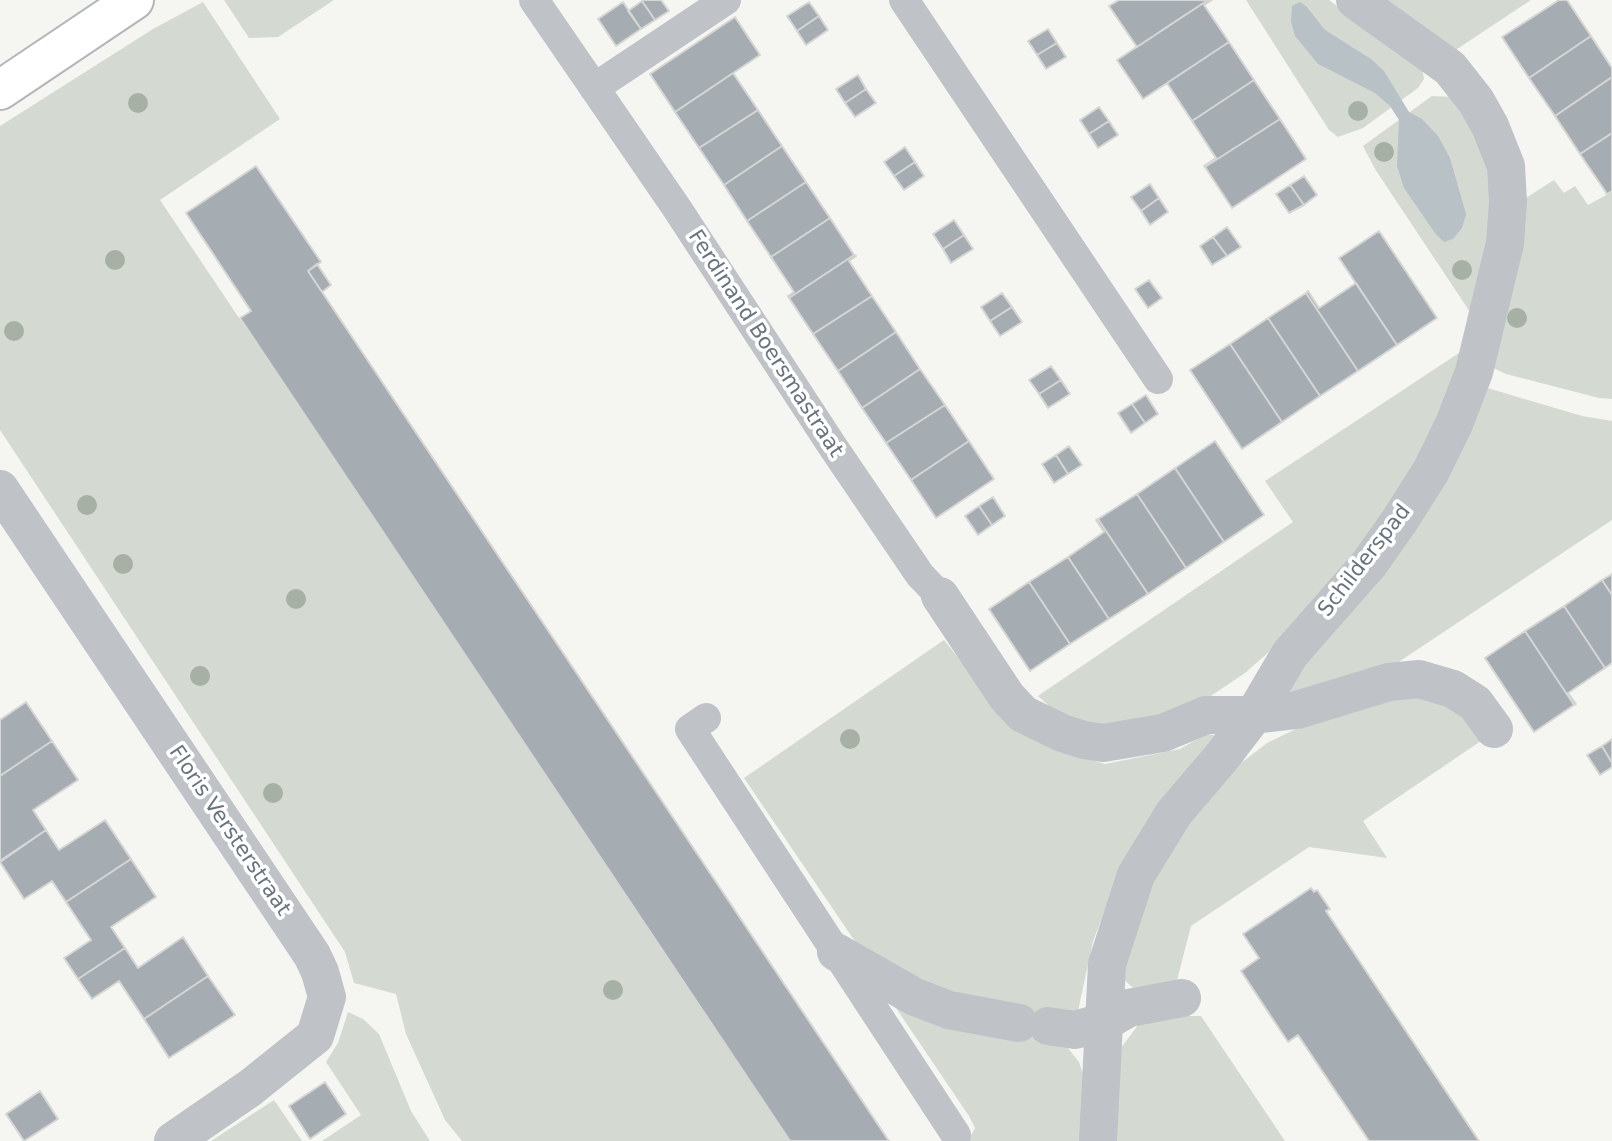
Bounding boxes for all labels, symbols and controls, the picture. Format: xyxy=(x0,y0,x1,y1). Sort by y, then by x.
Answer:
street label: Ferdinand Boersmastraat xyxy=(682,226,848,462)
street label: Schilderspad xyxy=(1313,500,1417,622)
street label: Floris Versterstraat xyxy=(163,741,295,921)

